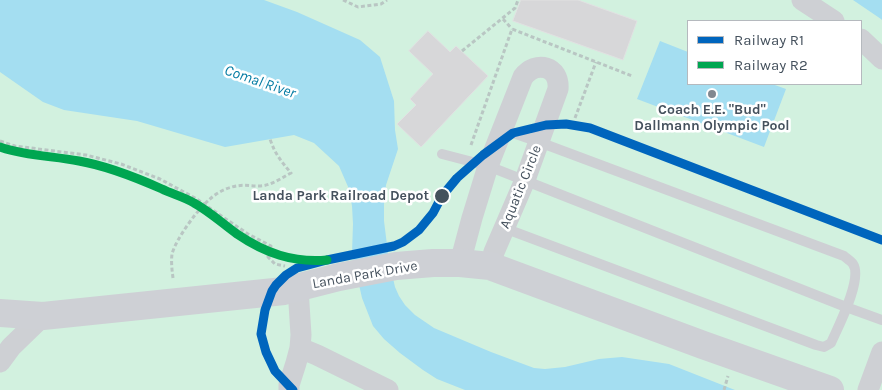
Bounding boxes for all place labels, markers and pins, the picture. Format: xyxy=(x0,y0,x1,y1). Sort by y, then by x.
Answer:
marker: Coach E.E. "Bud" Dallmann Olympic Pool xyxy=(706,88,718,100)
place label: Coach E.E. "Bud" Dallmann Olympic Pool xyxy=(634,102,790,134)
marker: Landa Park Railroad Depot xyxy=(433,187,451,205)
place label: Landa Park Railroad Depot xyxy=(252,188,429,204)

